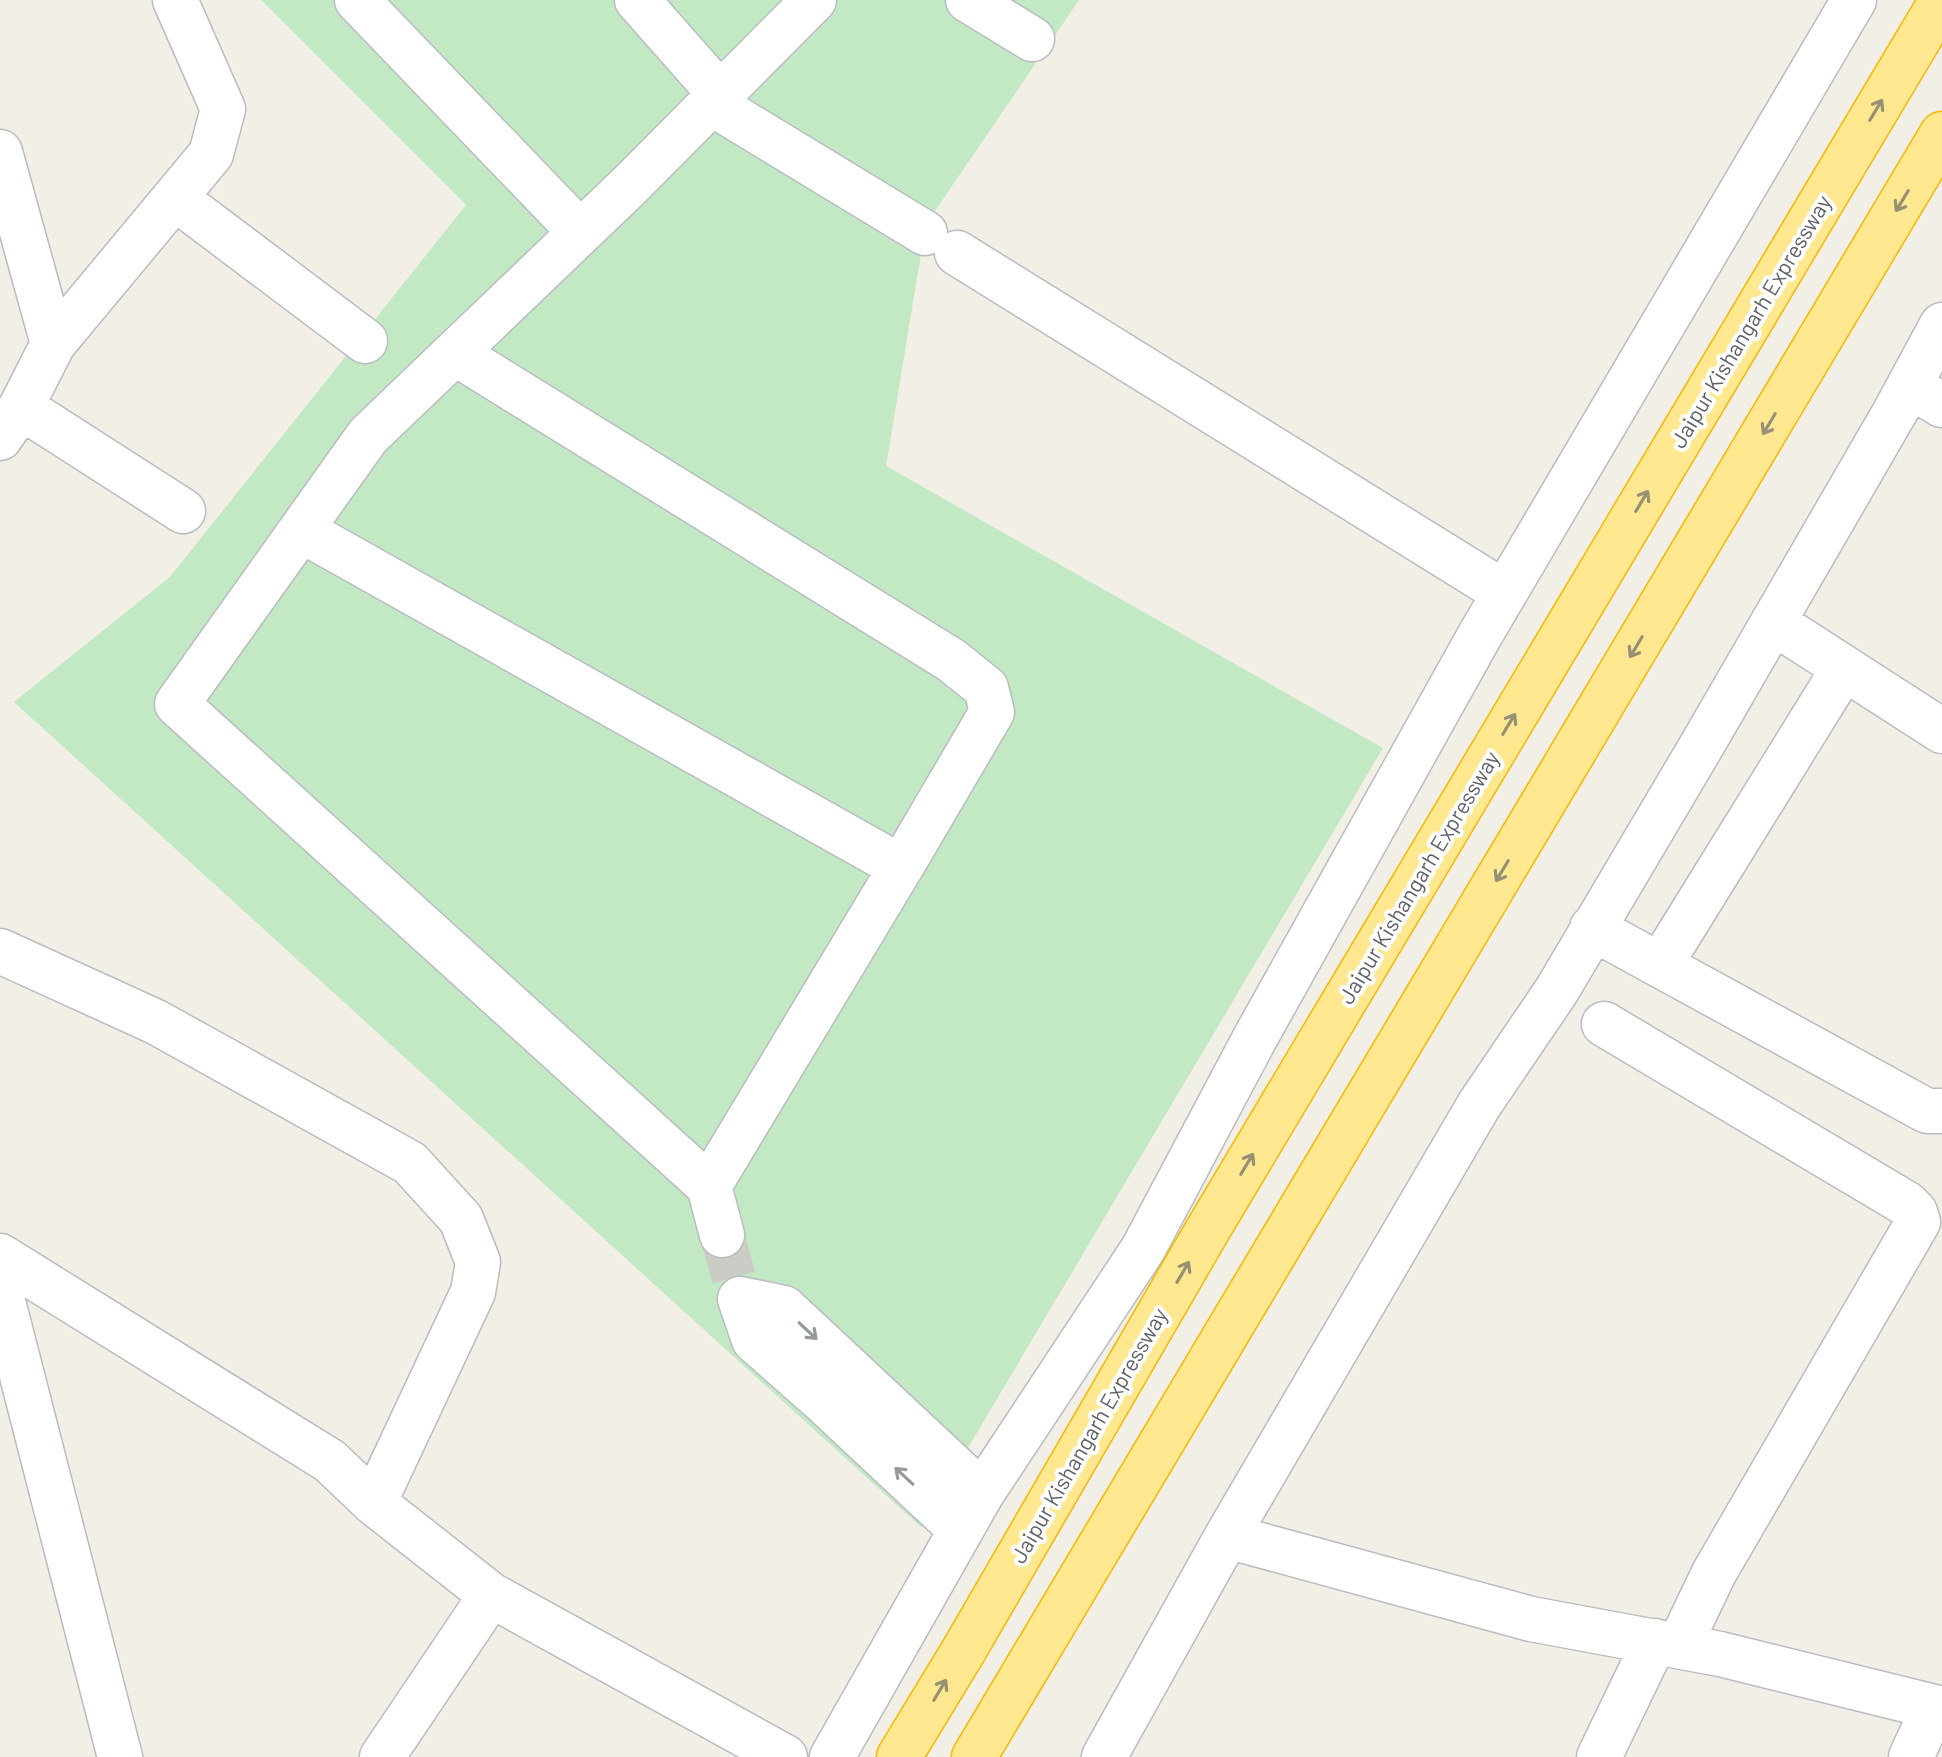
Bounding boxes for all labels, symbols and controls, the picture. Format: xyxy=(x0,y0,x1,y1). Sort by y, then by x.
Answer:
one-way arrow xyxy=(1868,99,1884,122)
one-way arrow xyxy=(1894,189,1910,212)
street label: Jaipur Kishangarh Expressway xyxy=(1664,190,1836,452)
one-way arrow xyxy=(1761,412,1777,435)
one-way arrow xyxy=(1635,490,1651,513)
one-way arrow xyxy=(1627,635,1643,658)
one-way arrow xyxy=(1501,713,1517,736)
street label: Jaipur Kishangarh Expressway xyxy=(1332,746,1504,1008)
one-way arrow xyxy=(1494,859,1510,882)
one-way arrow xyxy=(1239,1153,1255,1176)
one-way arrow xyxy=(1175,1261,1191,1284)
street label: Jaipur Kishangarh Expressway xyxy=(1004,1303,1172,1567)
one-way arrow xyxy=(798,1321,818,1339)
one-way arrow xyxy=(894,1467,914,1486)
one-way arrow xyxy=(932,1679,948,1702)

